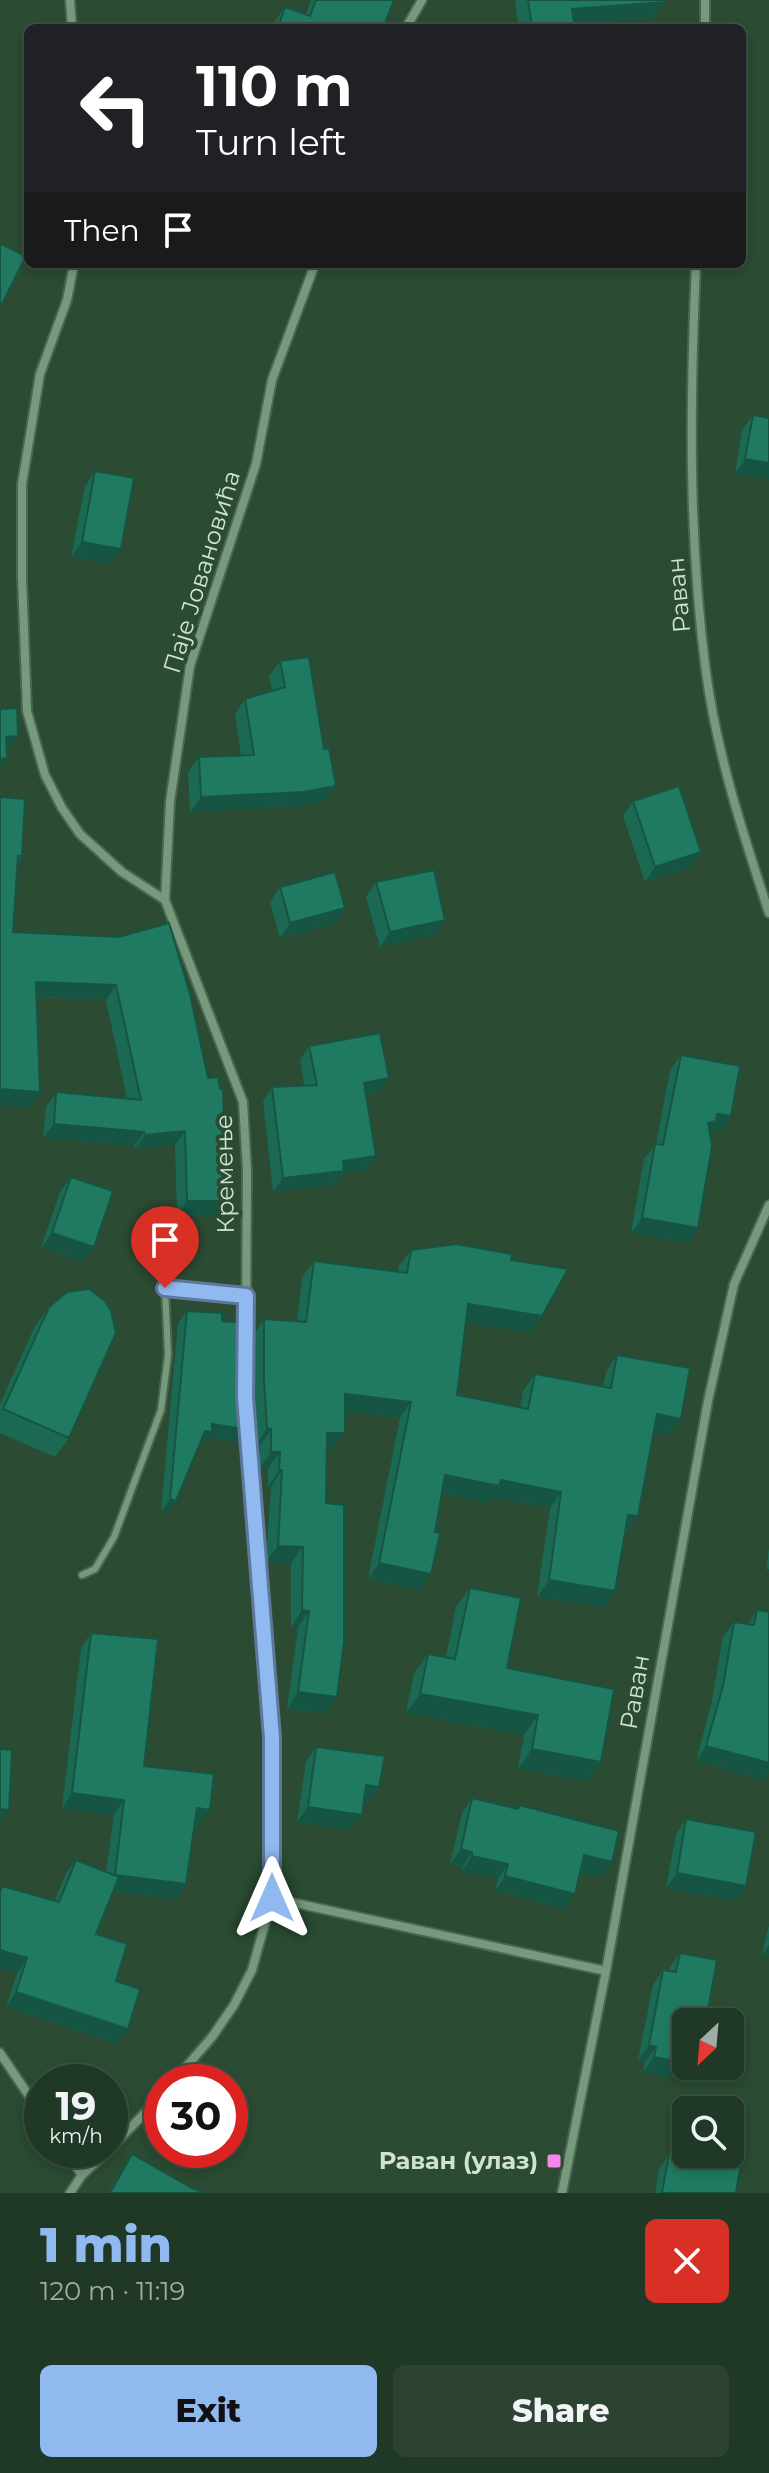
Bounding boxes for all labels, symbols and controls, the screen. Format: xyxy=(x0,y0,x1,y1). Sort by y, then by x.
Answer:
text: 110 m xyxy=(196,52,353,120)
icon: left xyxy=(64,56,168,160)
text: Turn left xyxy=(196,120,347,164)
icon: arrive xyxy=(156,208,200,252)
text: Then xyxy=(64,212,140,249)
street label: Паје Јовановића xyxy=(157,467,246,677)
street label: Раван xyxy=(661,556,696,634)
street label: Кремење xyxy=(209,1114,240,1234)
pin xyxy=(131,1206,199,1288)
icon: arrive xyxy=(143,1218,187,1262)
street label: Раван xyxy=(614,1652,655,1732)
position arrow xyxy=(230,1856,314,1940)
north arrow xyxy=(672,2008,744,2080)
map controls xyxy=(672,2008,744,2168)
speed limit sign: 30 xyxy=(144,2064,248,2168)
text: 19 xyxy=(55,2081,97,2130)
button: search xyxy=(672,2096,744,2168)
text: km/h xyxy=(49,2124,103,2148)
place label: Раван (улаз) xyxy=(379,2146,538,2175)
marker: Раван (улаз) xyxy=(545,2152,563,2170)
text: 1 min xyxy=(40,2216,172,2274)
button: close xyxy=(645,2219,729,2303)
text: 120 m · 11:19 xyxy=(40,2275,185,2307)
button: Exit xyxy=(40,2365,377,2457)
button: Share xyxy=(393,2365,729,2457)

